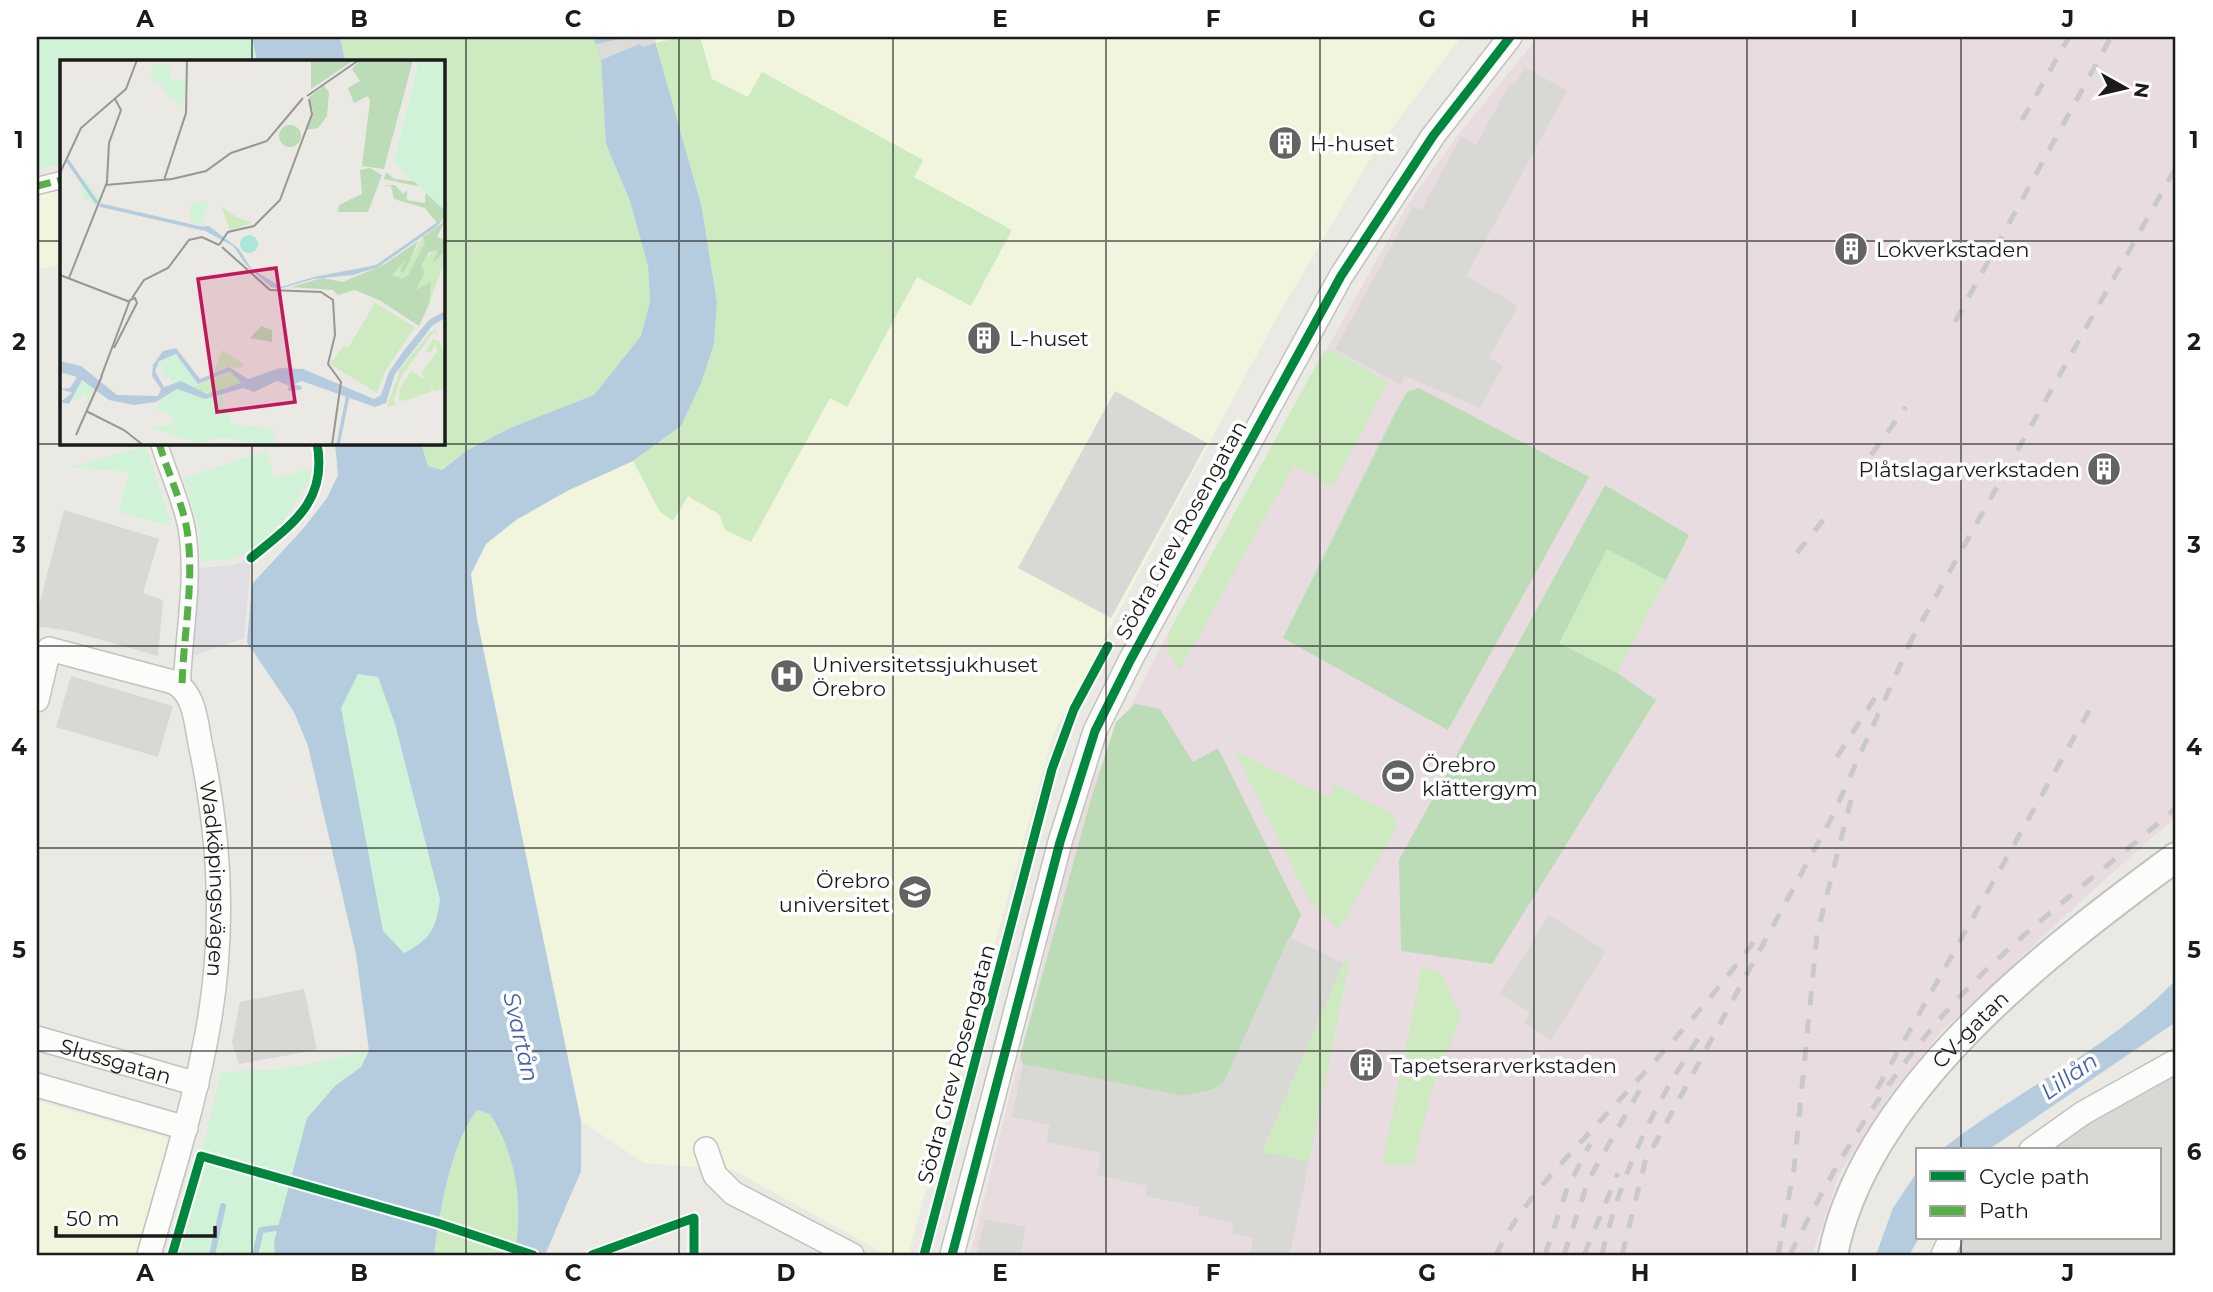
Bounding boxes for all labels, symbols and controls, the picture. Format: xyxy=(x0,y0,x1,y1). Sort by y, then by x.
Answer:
text: A xyxy=(135,5,154,33)
text: B xyxy=(350,5,368,33)
text: C xyxy=(565,5,582,33)
text: D xyxy=(777,5,796,33)
text: E xyxy=(992,5,1008,33)
text: F xyxy=(1206,5,1221,33)
text: G xyxy=(1418,5,1436,33)
text: H xyxy=(1631,5,1649,33)
text: I xyxy=(1850,5,1858,33)
text: J xyxy=(2061,5,2074,33)
north arrow xyxy=(2090,52,2160,122)
inset map xyxy=(60,60,444,444)
text: N xyxy=(2129,81,2154,100)
building icon: H-huset xyxy=(1266,124,1304,162)
text: 1 xyxy=(14,126,24,154)
text: 1 xyxy=(2189,126,2199,154)
place label: H-huset xyxy=(1310,131,1395,156)
building icon: Lokverkstaden xyxy=(1832,230,1870,268)
place label: Lokverkstaden xyxy=(1876,237,2029,262)
building icon: L-huset xyxy=(965,319,1003,357)
place label: L-huset xyxy=(1009,326,1089,351)
text: 2 xyxy=(12,328,26,356)
text: 2 xyxy=(2187,328,2201,356)
street label: Södra Grev Rosengatan xyxy=(1110,416,1252,644)
building icon: Plåtslagarverkstaden xyxy=(2085,450,2123,488)
place label: Plåtslagarverkstaden xyxy=(1858,457,2080,482)
text: 3 xyxy=(11,531,26,559)
text: 3 xyxy=(2186,531,2201,559)
place label: Universitetssjukhuset Örebro xyxy=(812,652,1038,701)
hospital icon: Universitetssjukhuset Örebro xyxy=(768,657,806,695)
text: 4 xyxy=(11,733,27,761)
text: 4 xyxy=(2186,733,2202,761)
place label: Örebro klättergym xyxy=(1422,752,1538,801)
sports icon: Örebro klättergym xyxy=(1379,757,1417,795)
street label: Wadköpingsvägen xyxy=(195,779,231,978)
place label: Örebro universitet xyxy=(779,868,890,917)
school or university icon: Örebro universitet xyxy=(896,873,934,911)
text: 5 xyxy=(12,936,26,964)
text: 5 xyxy=(2187,936,2201,964)
street label: Södra Grev Rosengatan xyxy=(912,942,1000,1186)
street label: CV-gatan xyxy=(1926,985,2013,1073)
water label: Svartån xyxy=(497,989,545,1085)
street label: Slussgatan xyxy=(57,1033,174,1089)
building icon: Tapetserarverkstaden xyxy=(1347,1046,1385,1084)
water label: Lillån xyxy=(2035,1046,2103,1106)
place label: Tapetserarverkstaden xyxy=(1390,1053,1617,1078)
text: 6 xyxy=(12,1138,27,1166)
text: 6 xyxy=(2187,1138,2202,1166)
legend xyxy=(1916,1148,2160,1240)
text: Cycle path xyxy=(1979,1164,2090,1189)
scale bar xyxy=(56,1194,215,1238)
text: Path xyxy=(1979,1198,2029,1223)
text: 50 m xyxy=(66,1206,120,1231)
text: A xyxy=(135,1259,154,1287)
text: B xyxy=(350,1259,368,1287)
text: C xyxy=(565,1259,582,1287)
text: D xyxy=(777,1259,796,1287)
text: E xyxy=(992,1259,1008,1287)
text: F xyxy=(1206,1259,1221,1287)
text: G xyxy=(1418,1259,1436,1287)
text: H xyxy=(1631,1259,1649,1287)
text: I xyxy=(1850,1259,1858,1287)
text: J xyxy=(2061,1259,2074,1287)

